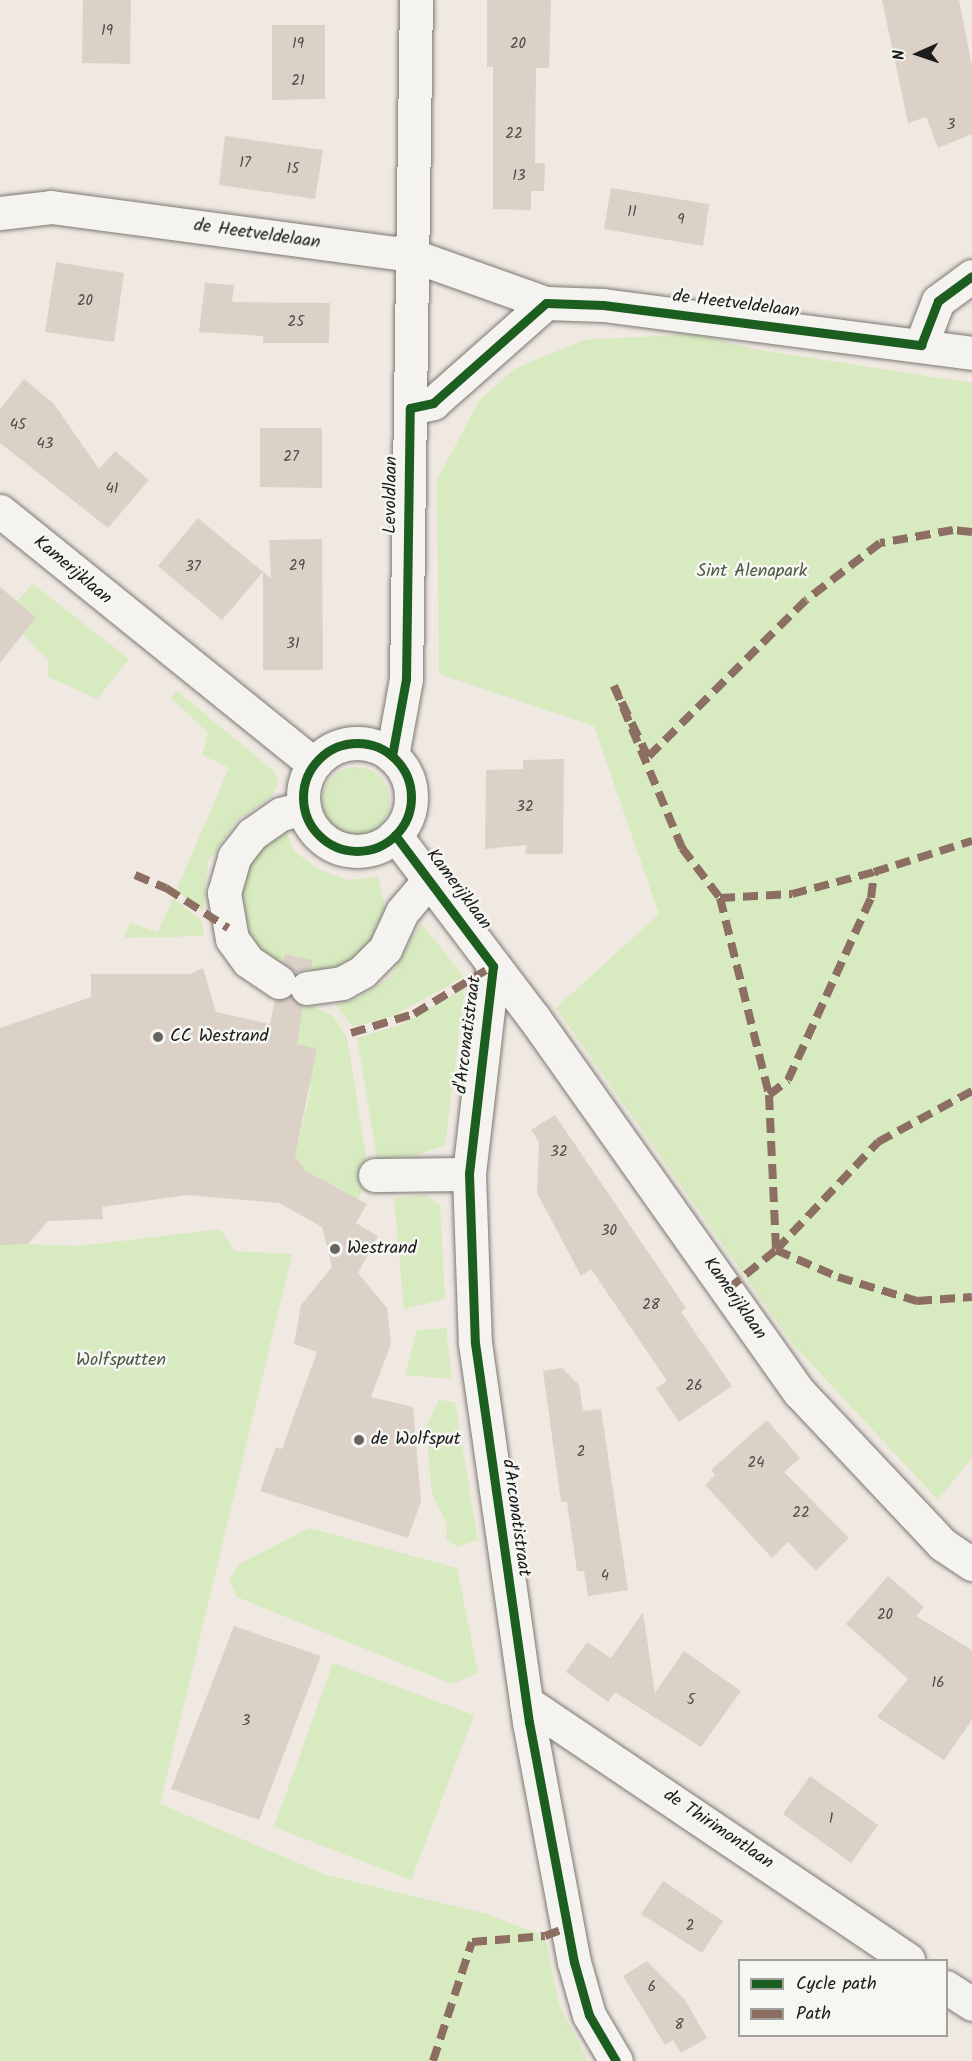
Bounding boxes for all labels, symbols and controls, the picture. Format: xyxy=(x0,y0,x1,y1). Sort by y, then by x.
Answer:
house number: 19 xyxy=(101,23,113,41)
north arrow xyxy=(888,24,948,84)
house number: 19 xyxy=(292,36,304,54)
house number: 20 xyxy=(510,36,526,54)
text: N xyxy=(887,49,912,61)
house number: 21 xyxy=(291,73,305,91)
house number: 3 xyxy=(947,117,955,135)
house number: 22 xyxy=(505,126,523,144)
house number: 17 xyxy=(239,155,251,173)
house number: 15 xyxy=(287,161,299,179)
house number: 13 xyxy=(512,168,526,186)
house number: 11 xyxy=(627,204,637,222)
house number: 9 xyxy=(677,212,685,230)
street label: de Heetveldelaan xyxy=(192,215,322,255)
street label: de Heetveldelaan xyxy=(671,287,801,323)
house number: 20 xyxy=(77,293,93,311)
house number: 25 xyxy=(288,314,304,332)
house number: 45 xyxy=(10,417,26,435)
house number: 43 xyxy=(37,436,53,454)
house number: 27 xyxy=(283,449,299,467)
street label: Levoldlaan xyxy=(381,456,403,534)
house number: 41 xyxy=(106,481,118,499)
street label: Kamerijklaan xyxy=(28,532,116,610)
house number: 29 xyxy=(289,558,305,576)
house number: 37 xyxy=(185,559,201,577)
park label: Sint Alenapark xyxy=(697,561,807,583)
house number: 31 xyxy=(286,636,300,654)
house number: 32 xyxy=(516,799,534,817)
street label: Kamerijklaan xyxy=(421,845,495,935)
street label: d'Arconatistraat xyxy=(451,975,487,1095)
place label: CC Westrand xyxy=(170,1026,269,1048)
marker: CC Westrand xyxy=(151,1030,165,1044)
house number: 32 xyxy=(550,1144,568,1162)
house number: 30 xyxy=(601,1223,617,1241)
place label: Westrand xyxy=(347,1238,417,1260)
marker: Westrand xyxy=(328,1242,342,1256)
street label: Kamerijklaan xyxy=(698,1254,770,1344)
house number: 28 xyxy=(642,1297,660,1315)
park label: Wolfsputten xyxy=(76,1350,166,1372)
house number: 26 xyxy=(685,1378,703,1396)
place label: de Wolfsput xyxy=(371,1429,461,1451)
marker: de Wolfsput xyxy=(352,1433,366,1447)
house number: 2 xyxy=(577,1444,585,1462)
house number: 24 xyxy=(748,1455,764,1473)
street label: d'Arconatistraat xyxy=(496,1458,534,1578)
house number: 22 xyxy=(792,1505,810,1523)
house number: 4 xyxy=(601,1568,609,1586)
house number: 20 xyxy=(877,1607,893,1625)
house number: 16 xyxy=(931,1675,945,1693)
house number: 5 xyxy=(687,1692,695,1710)
house number: 3 xyxy=(242,1713,250,1731)
street label: de Thirimontlaan xyxy=(659,1785,777,1875)
house number: 1 xyxy=(829,1811,833,1829)
house number: 2 xyxy=(686,1918,694,1936)
legend xyxy=(738,1959,948,2037)
text: Cycle path xyxy=(796,1970,877,1999)
house number: 6 xyxy=(648,1979,656,1997)
text: Path xyxy=(796,2000,831,2029)
house number: 8 xyxy=(674,2017,684,2035)

